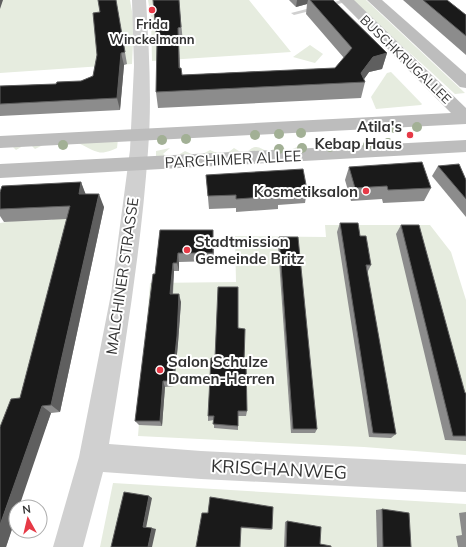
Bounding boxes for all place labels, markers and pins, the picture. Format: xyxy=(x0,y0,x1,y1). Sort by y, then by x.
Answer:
marker: Frida Winckelmann xyxy=(147,5,157,15)
place label: Frida Winckelmann xyxy=(109,16,195,47)
place label: Atila's Kebap Haus xyxy=(315,117,402,153)
marker: Atila's Kebap Haus xyxy=(405,130,415,140)
place label: Kosmetiksalon xyxy=(254,182,358,201)
marker: Kosmetiksalon xyxy=(361,186,371,196)
place label: Stadtmission Gemeinde Britz xyxy=(195,232,304,268)
marker: Stadtmission Gemeinde Britz xyxy=(182,245,192,255)
place label: Salon Schulze Damen-Herren xyxy=(168,352,275,388)
marker: Salon Schulze Damen-Herren xyxy=(155,365,165,375)

